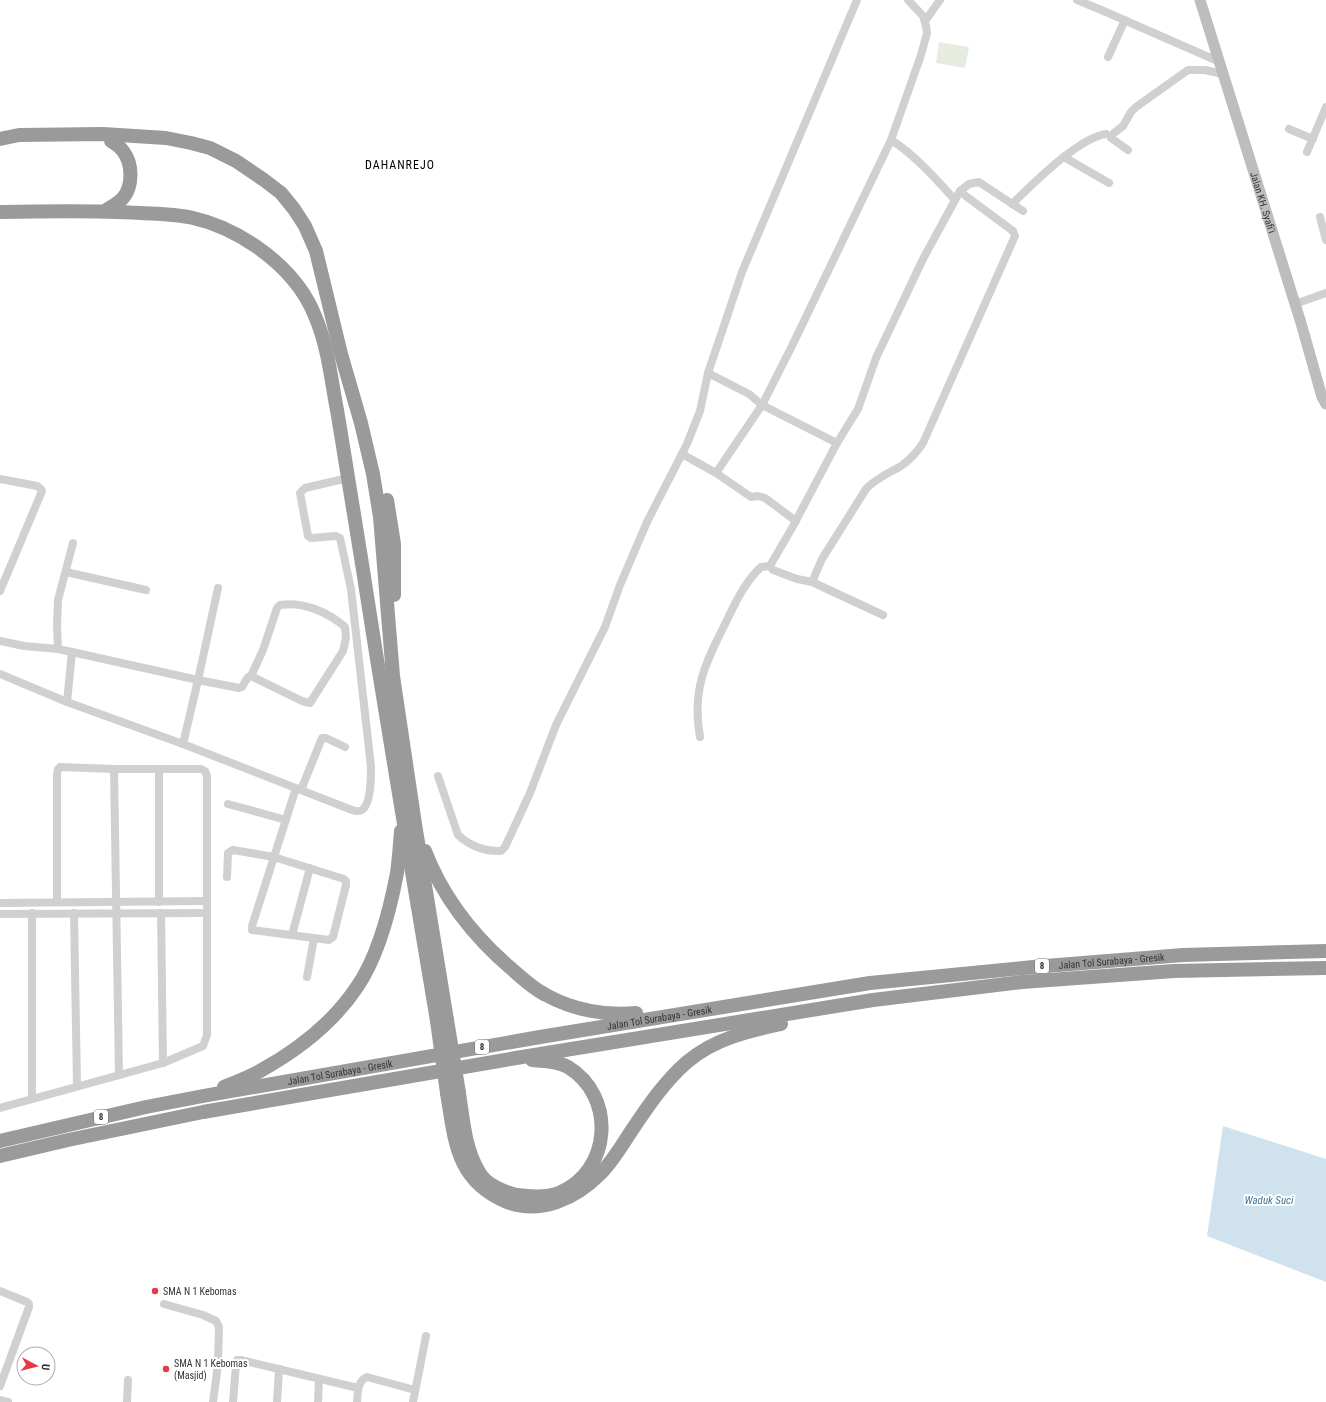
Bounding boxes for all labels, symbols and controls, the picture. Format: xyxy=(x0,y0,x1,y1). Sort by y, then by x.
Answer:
district label: DAHANREJO xyxy=(365,158,435,172)
street label: Jalan KH. Syafi'i xyxy=(1248,171,1278,234)
street label: Jalan Tol Surabaya - Gresik xyxy=(1058,951,1165,971)
road number: 8 xyxy=(1035,959,1049,973)
street label: Jalan Tol Surabaya - Gresik xyxy=(606,1004,713,1032)
road number: 8 xyxy=(475,1040,489,1054)
street label: Jalan Tol Surabaya - Gresik xyxy=(287,1058,394,1087)
road number: 8 xyxy=(94,1110,108,1124)
water label: Waduk Suci xyxy=(1245,1194,1294,1207)
marker: SMA N 1 Kebomas xyxy=(150,1286,160,1296)
place label: SMA N 1 Kebomas xyxy=(163,1286,237,1297)
north arrow xyxy=(16,1346,56,1386)
place label: SMA N 1 Kebomas (Masjid) xyxy=(174,1358,248,1382)
text: U xyxy=(39,1363,52,1371)
marker: SMA N 1 Kebomas (Masjid) xyxy=(161,1364,171,1374)

